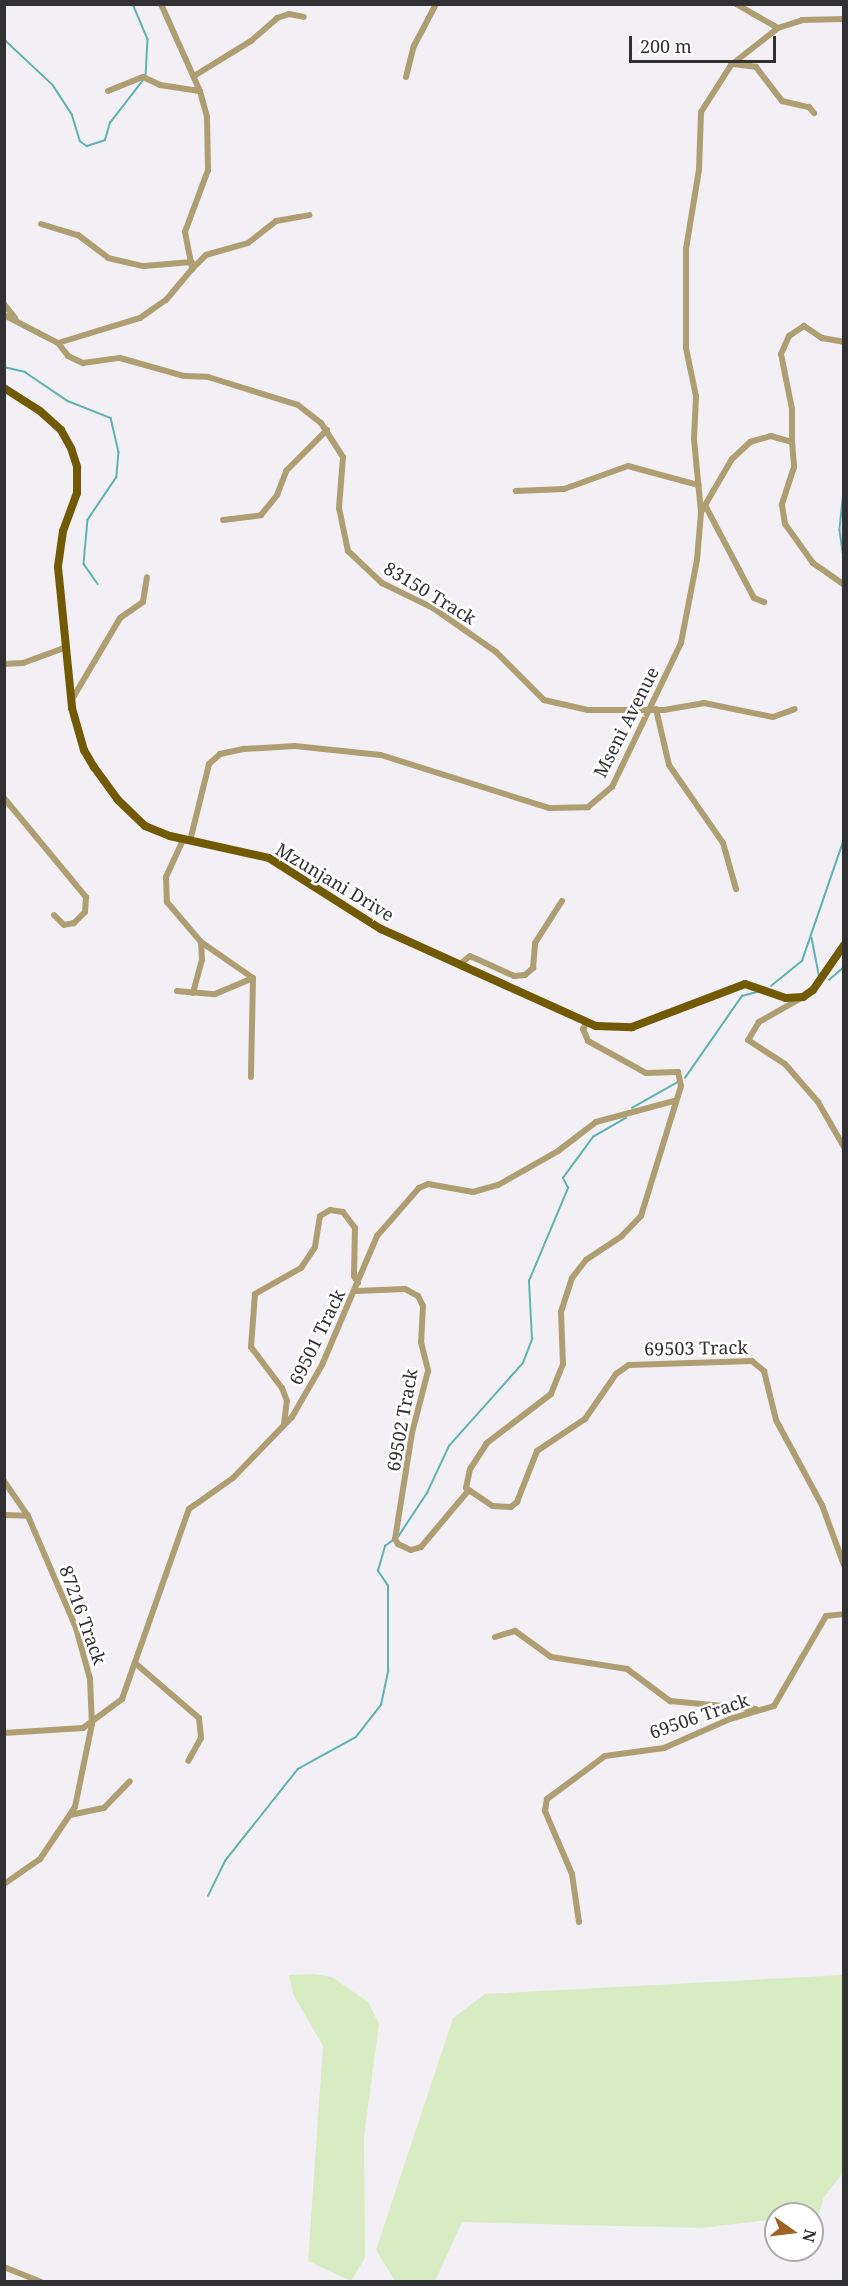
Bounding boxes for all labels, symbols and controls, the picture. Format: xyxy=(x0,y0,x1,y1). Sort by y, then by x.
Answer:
scale bar xyxy=(632,24,779,62)
text: 200 m xyxy=(640,34,692,58)
street label: 83150 Track xyxy=(380,557,480,629)
street label: Mseni Avenue xyxy=(589,663,663,781)
street label: Mzunjani Drive xyxy=(272,838,398,926)
street label: 69501 Track xyxy=(285,1286,349,1388)
street label: 69503 Track xyxy=(644,1336,748,1360)
street label: 69502 Track xyxy=(382,1367,422,1473)
street label: 87216 Track xyxy=(55,1563,111,1667)
street label: 69506 Track xyxy=(646,1689,752,1743)
north arrow xyxy=(764,2202,824,2262)
text: N xyxy=(797,2227,822,2245)

